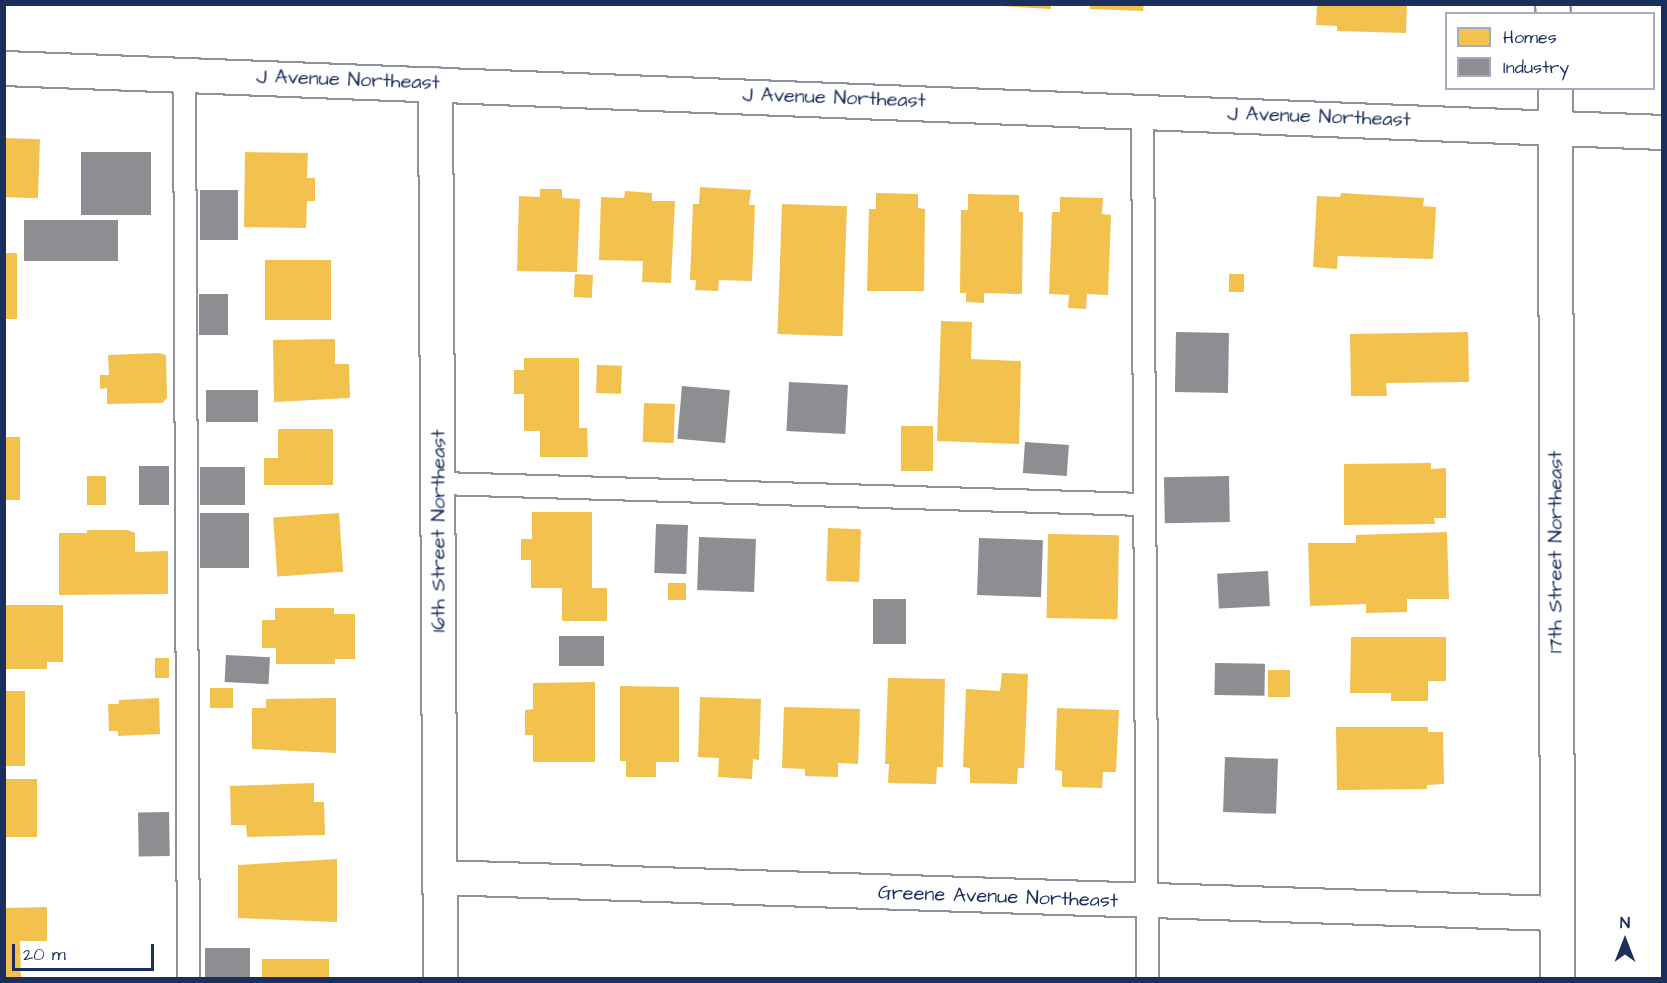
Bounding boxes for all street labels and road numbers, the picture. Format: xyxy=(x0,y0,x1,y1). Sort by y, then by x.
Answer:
street label: J Avenue Northeast xyxy=(256,65,440,95)
street label: J Avenue Northeast xyxy=(742,83,926,113)
street label: J Avenue Northeast xyxy=(1227,102,1411,132)
street label: 16th Street Northeast xyxy=(427,430,451,632)
street label: 17th Street Northeast xyxy=(1544,451,1568,653)
street label: Greene Avenue Northeast xyxy=(878,881,1118,913)

